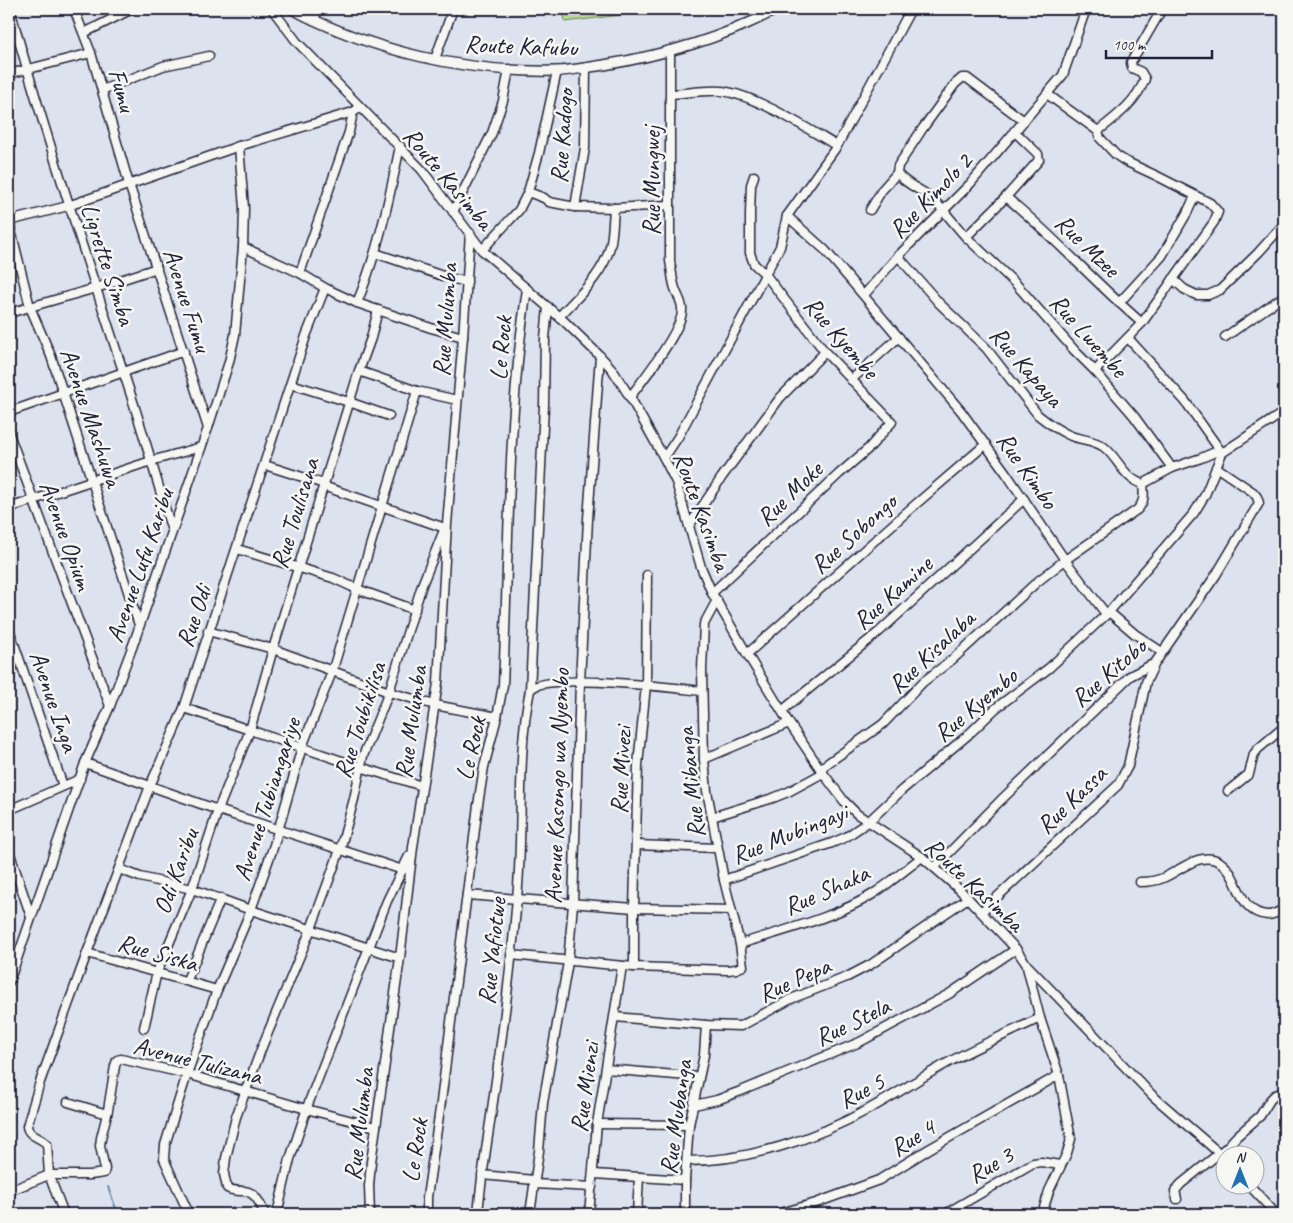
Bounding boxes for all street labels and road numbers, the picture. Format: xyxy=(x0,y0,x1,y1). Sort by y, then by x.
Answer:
street label: Route Kafubu xyxy=(464,28,580,64)
street label: Fumu xyxy=(101,65,144,117)
street label: Rue Kadogo xyxy=(543,85,581,184)
street label: Route Kasimba xyxy=(396,121,502,239)
street label: Rue Mungwej xyxy=(636,123,668,236)
street label: Rue Kimolo 2 xyxy=(882,145,981,245)
street label: Ligrette Simba xyxy=(73,200,143,331)
street label: Rue Mzee xyxy=(1048,207,1128,286)
street label: Avenue Fumu xyxy=(155,244,219,358)
street label: Rue Mulumba xyxy=(425,261,465,378)
street label: Rue Lwembe xyxy=(1042,287,1136,386)
street label: Rue Kyembe xyxy=(797,290,887,387)
street label: Le Rock xyxy=(482,313,520,381)
street label: Rue Kapaya xyxy=(982,320,1071,415)
street label: Avenue Mashuwa xyxy=(52,344,131,494)
street label: Rue Kimbo xyxy=(989,426,1066,516)
street label: Route Kasimba xyxy=(666,447,739,578)
street label: Rue Toulisana xyxy=(263,452,327,572)
street label: Rue Moke xyxy=(750,453,831,533)
street label: Avenue Opium xyxy=(32,477,101,596)
street label: Avenue Lufu Karibu xyxy=(99,482,182,647)
street label: Rue Sobongo xyxy=(804,484,906,581)
street label: Rue Kamine xyxy=(846,547,940,637)
street label: Rue Odi xyxy=(169,578,220,651)
street label: Rue Kisalaba xyxy=(881,601,984,700)
street label: Rue Kitobo xyxy=(1064,629,1155,714)
street label: Avenue Inga xyxy=(22,647,87,758)
street label: Rue Toubikilisa xyxy=(326,656,394,782)
street label: Rue Kyembo xyxy=(927,660,1025,749)
street label: Rue Mulumba xyxy=(387,662,435,780)
street label: Avenue Kasongo wa Nyembo xyxy=(537,667,577,904)
street label: Avenue Tubiangariye xyxy=(226,712,309,885)
street label: Le Rock xyxy=(448,712,494,783)
street label: Rue Mivezi xyxy=(603,722,639,815)
street label: Rue Mibanga xyxy=(669,724,713,840)
street label: Rue Kassa xyxy=(1030,757,1115,841)
street label: Rue Mubingayi xyxy=(727,795,855,872)
street label: Odi Karibu xyxy=(146,823,207,918)
street label: Route Kasimba xyxy=(918,831,1033,941)
street label: Rue Shaka xyxy=(779,856,876,923)
street label: Rue Yafiotwe xyxy=(470,894,514,1006)
street label: Rue Siska xyxy=(114,926,203,980)
street label: Rue Pepa xyxy=(753,949,837,1010)
street label: Rue Stela xyxy=(810,989,897,1054)
street label: Avenue Tulizana xyxy=(130,1030,267,1093)
street label: Rue Mienzi xyxy=(563,1037,608,1134)
street label: Rue Mubanga xyxy=(652,1056,700,1176)
street label: Rue Mulumba xyxy=(336,1064,382,1182)
street label: Rue 5 xyxy=(833,1065,891,1116)
street label: Rue 4 xyxy=(884,1110,943,1164)
street label: Le Rock xyxy=(394,1114,436,1184)
street label: Rue 3 xyxy=(962,1138,1021,1191)

